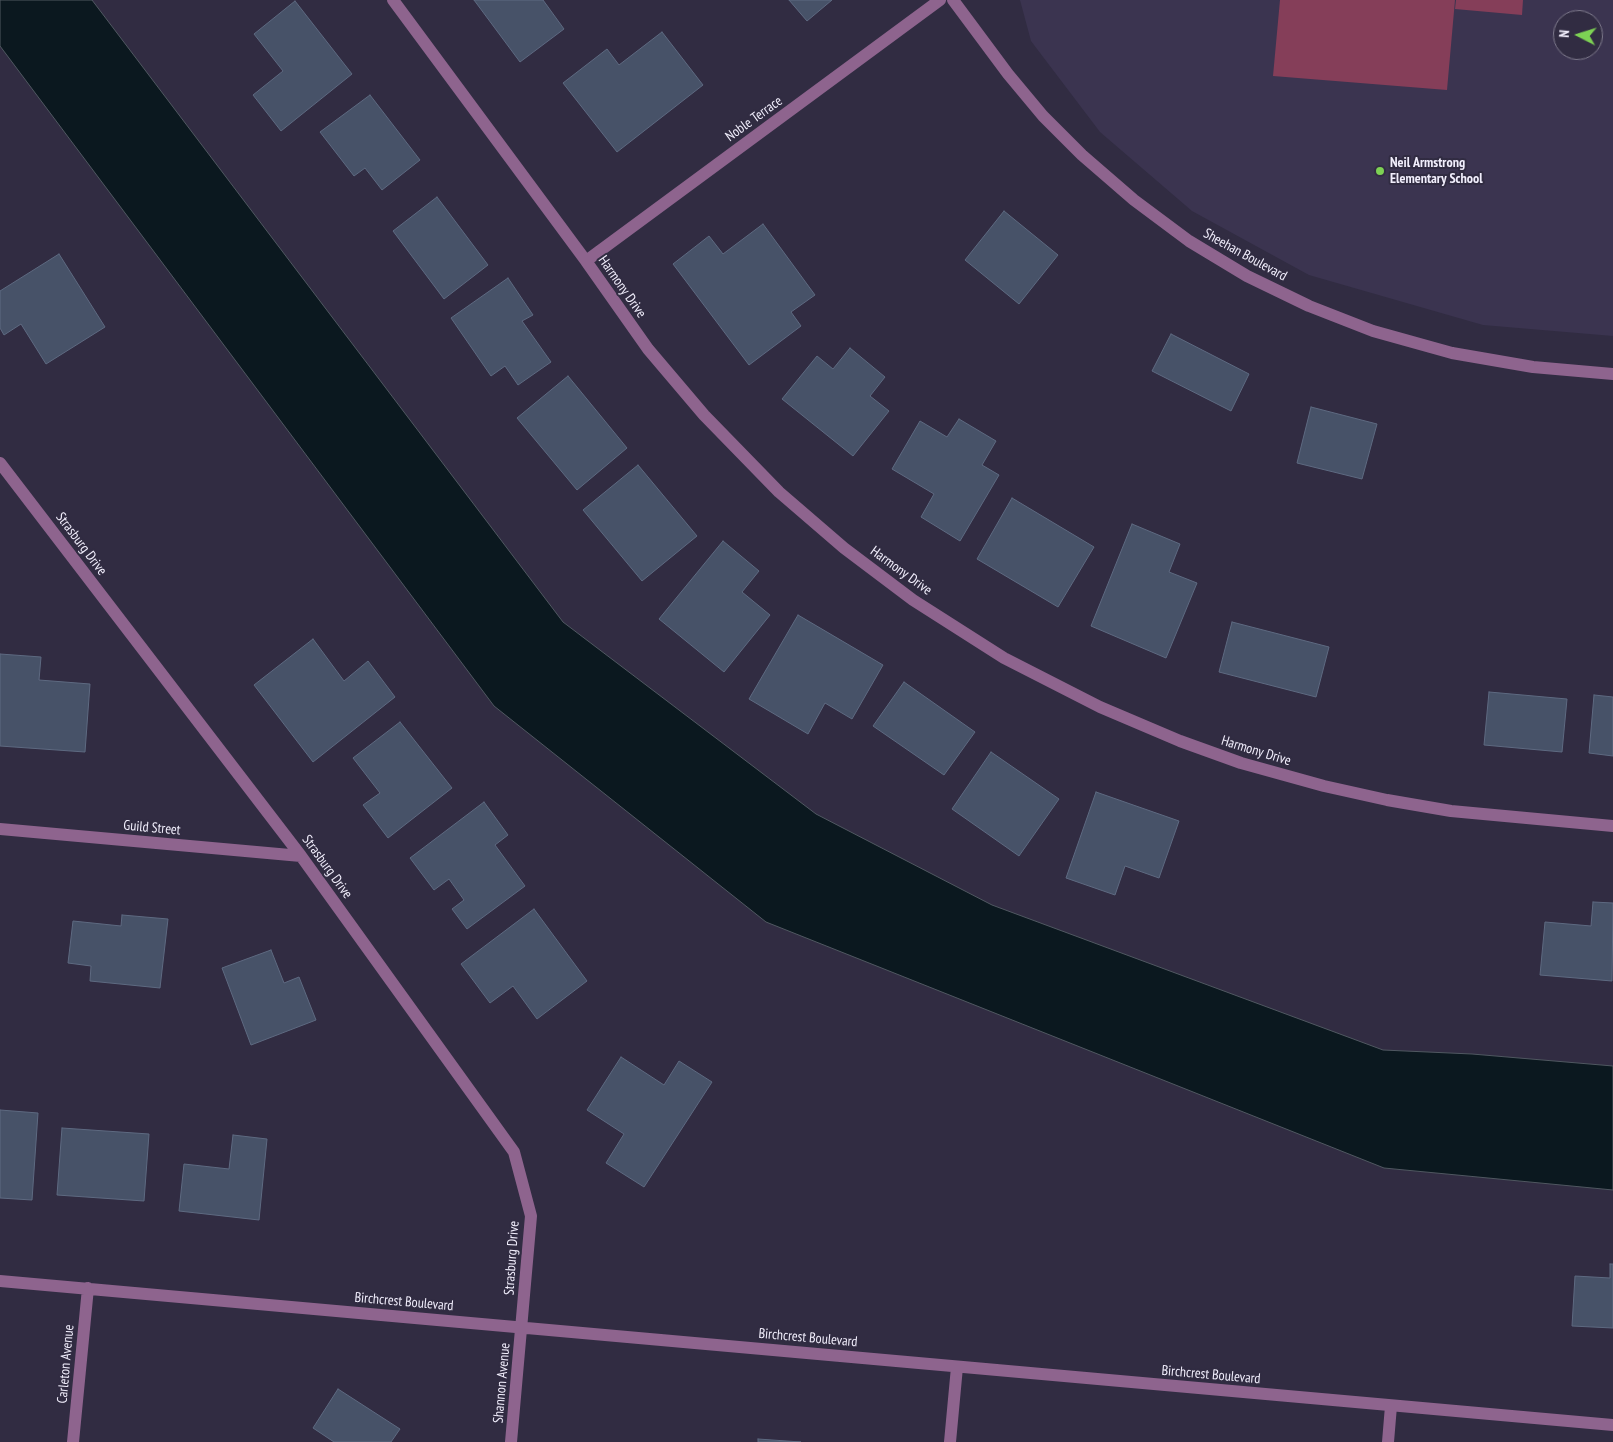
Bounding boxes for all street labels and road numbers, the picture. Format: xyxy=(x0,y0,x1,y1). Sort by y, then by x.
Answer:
street label: Noble Terrace xyxy=(722,93,786,145)
street label: Sheehan Boulevard xyxy=(1200,225,1290,285)
street label: Harmony Drive xyxy=(594,253,650,321)
street label: Strasburg Drive xyxy=(52,509,110,579)
street label: Harmony Drive xyxy=(867,543,935,599)
street label: Harmony Drive xyxy=(1219,732,1293,770)
street label: Guild Street xyxy=(123,817,181,839)
street label: Strasburg Drive xyxy=(298,832,356,902)
street label: Strasburg Drive xyxy=(501,1220,523,1296)
street label: Birchcrest Boulevard xyxy=(354,1289,454,1315)
street label: Carleton Avenue xyxy=(54,1324,78,1404)
street label: Birchcrest Boulevard xyxy=(758,1325,858,1351)
street label: Shannon Avenue xyxy=(490,1342,514,1424)
street label: Birchcrest Boulevard xyxy=(1161,1362,1261,1388)

